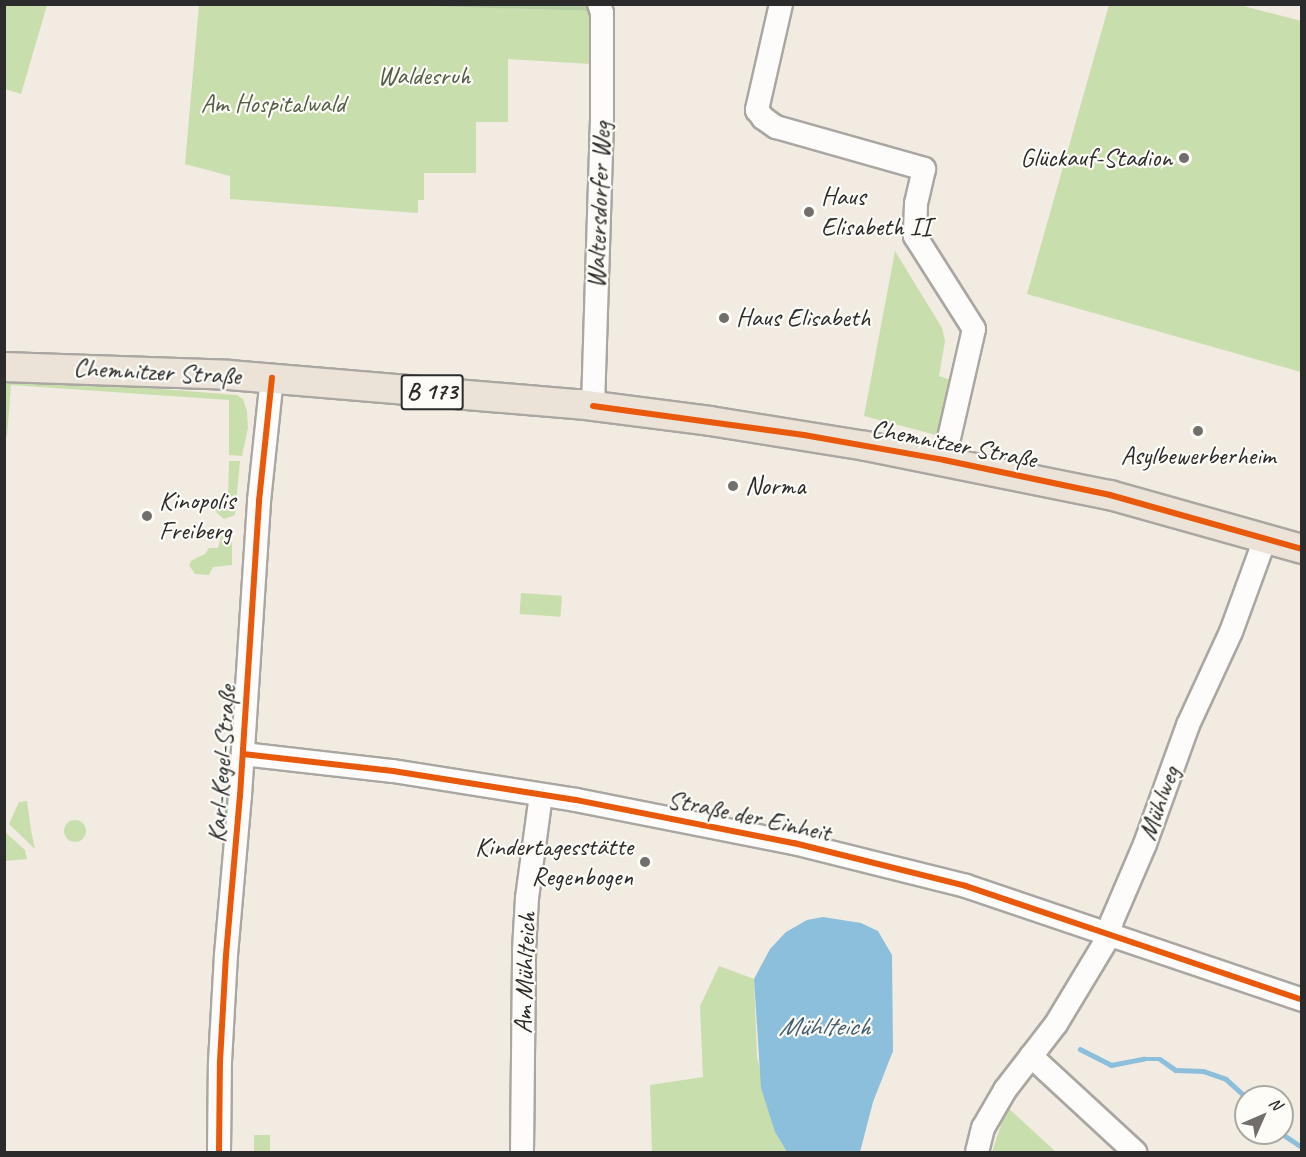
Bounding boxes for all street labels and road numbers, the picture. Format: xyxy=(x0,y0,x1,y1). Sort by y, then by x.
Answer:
street label: Waltersdorfer Weg xyxy=(580,121,618,289)
street label: Chemnitzer Straße xyxy=(73,352,241,392)
road number: B 173 xyxy=(400,371,464,413)
street label: Chemnitzer Straße xyxy=(869,413,1039,475)
street label: Karl-Kegel-Straße xyxy=(201,684,243,844)
street label: Mühlweg xyxy=(1131,762,1187,844)
street label: Straße der Einheit xyxy=(665,783,833,849)
street label: Am Mühlteich xyxy=(507,912,543,1034)

